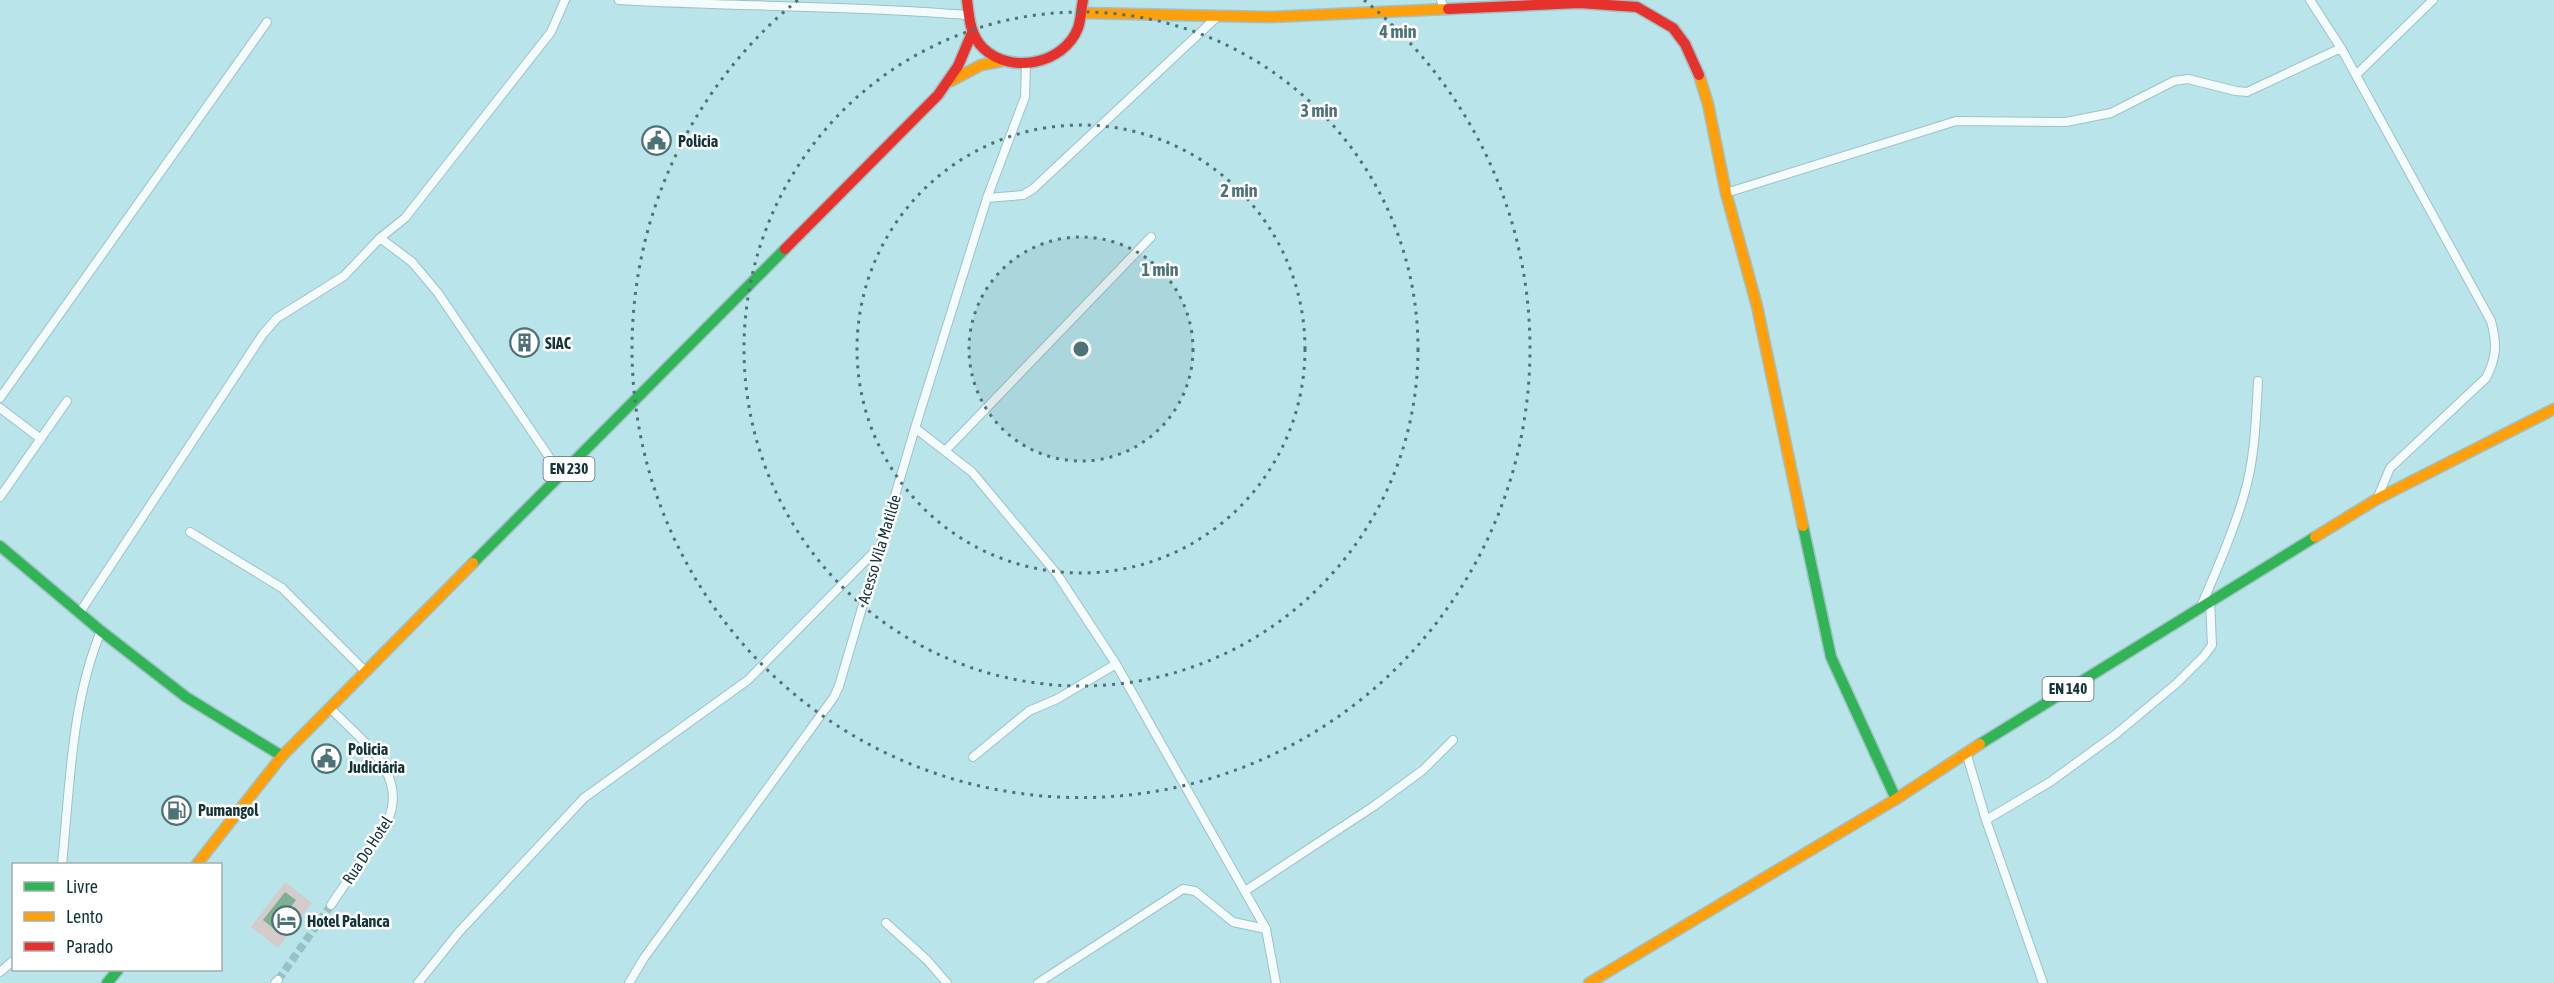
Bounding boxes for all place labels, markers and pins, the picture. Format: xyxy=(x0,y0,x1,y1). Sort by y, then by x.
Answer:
public building icon: Policia xyxy=(641,125,673,157)
place label: Policia xyxy=(678,132,718,150)
building icon: SIAC xyxy=(508,327,540,359)
place label: SIAC xyxy=(545,334,572,352)
centre of rings xyxy=(1071,339,1091,359)
place label: Policia Judiciária xyxy=(347,740,405,776)
public building icon: Policia Judiciária xyxy=(311,742,343,774)
fuel station icon: Pumangol xyxy=(161,794,193,826)
place label: Pumangol xyxy=(198,801,259,819)
hotel icon: Hotel Palanca xyxy=(270,905,302,937)
place label: Hotel Palanca xyxy=(307,912,390,930)

